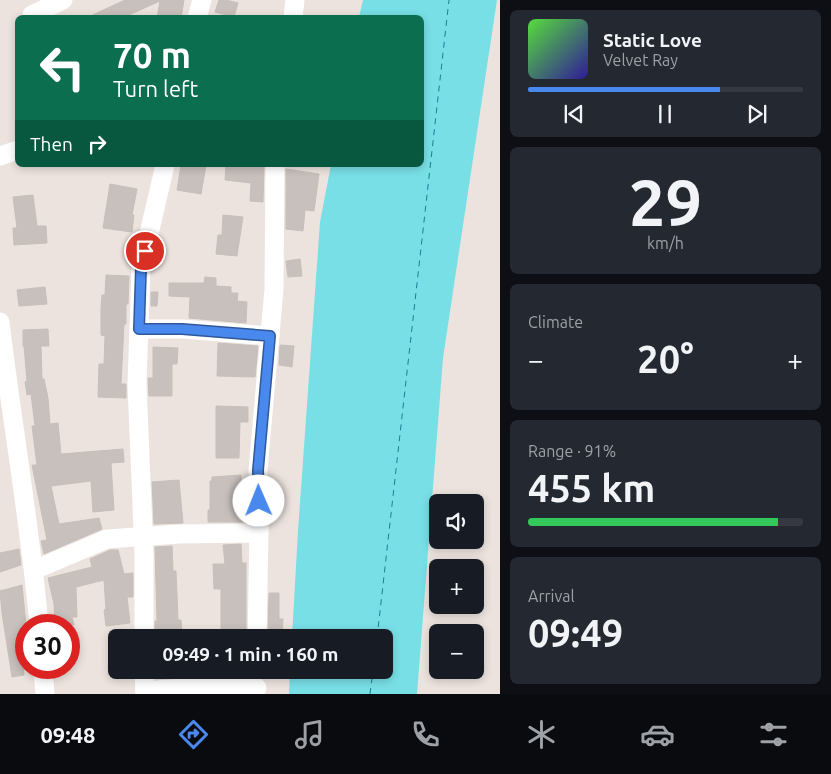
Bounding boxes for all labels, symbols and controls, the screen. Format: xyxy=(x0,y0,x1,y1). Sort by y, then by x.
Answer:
text: Static Love xyxy=(603,29,702,51)
icon: left xyxy=(30,35,95,100)
text: 70 m xyxy=(113,35,191,75)
text: Velvet Ray xyxy=(603,51,678,69)
text: Turn left xyxy=(113,76,198,101)
icon: previous xyxy=(560,100,588,128)
icon: pause xyxy=(651,100,679,128)
icon: next xyxy=(743,100,771,128)
icon: right xyxy=(83,130,111,158)
text: Then xyxy=(30,133,73,155)
text: 29 xyxy=(629,165,702,238)
pin xyxy=(124,230,166,272)
text: km/h xyxy=(647,234,684,252)
icon: arrive xyxy=(131,237,159,265)
text: Climate xyxy=(528,313,583,331)
text: 20° xyxy=(637,338,694,380)
text: − xyxy=(528,344,544,375)
text: + xyxy=(787,344,803,375)
text: Range · 91% xyxy=(528,442,616,460)
text: 455 km xyxy=(528,467,655,509)
position arrow xyxy=(232,474,284,526)
map controls xyxy=(429,494,484,679)
button: sound xyxy=(429,494,484,549)
button: + xyxy=(429,559,484,614)
text: Arrival xyxy=(528,587,575,605)
text: 09:49 xyxy=(528,612,623,654)
speed limit sign: 30 xyxy=(15,614,80,679)
button: − xyxy=(429,624,484,679)
text: 09:49 · 1 min · 160 m xyxy=(163,643,338,665)
icon: directions xyxy=(176,717,211,752)
icon: music xyxy=(292,717,327,752)
icon: phone xyxy=(408,717,443,752)
icon: climate xyxy=(524,717,559,752)
icon: car xyxy=(640,717,675,752)
icon: filters xyxy=(756,717,791,752)
text: 09:48 xyxy=(40,722,95,747)

